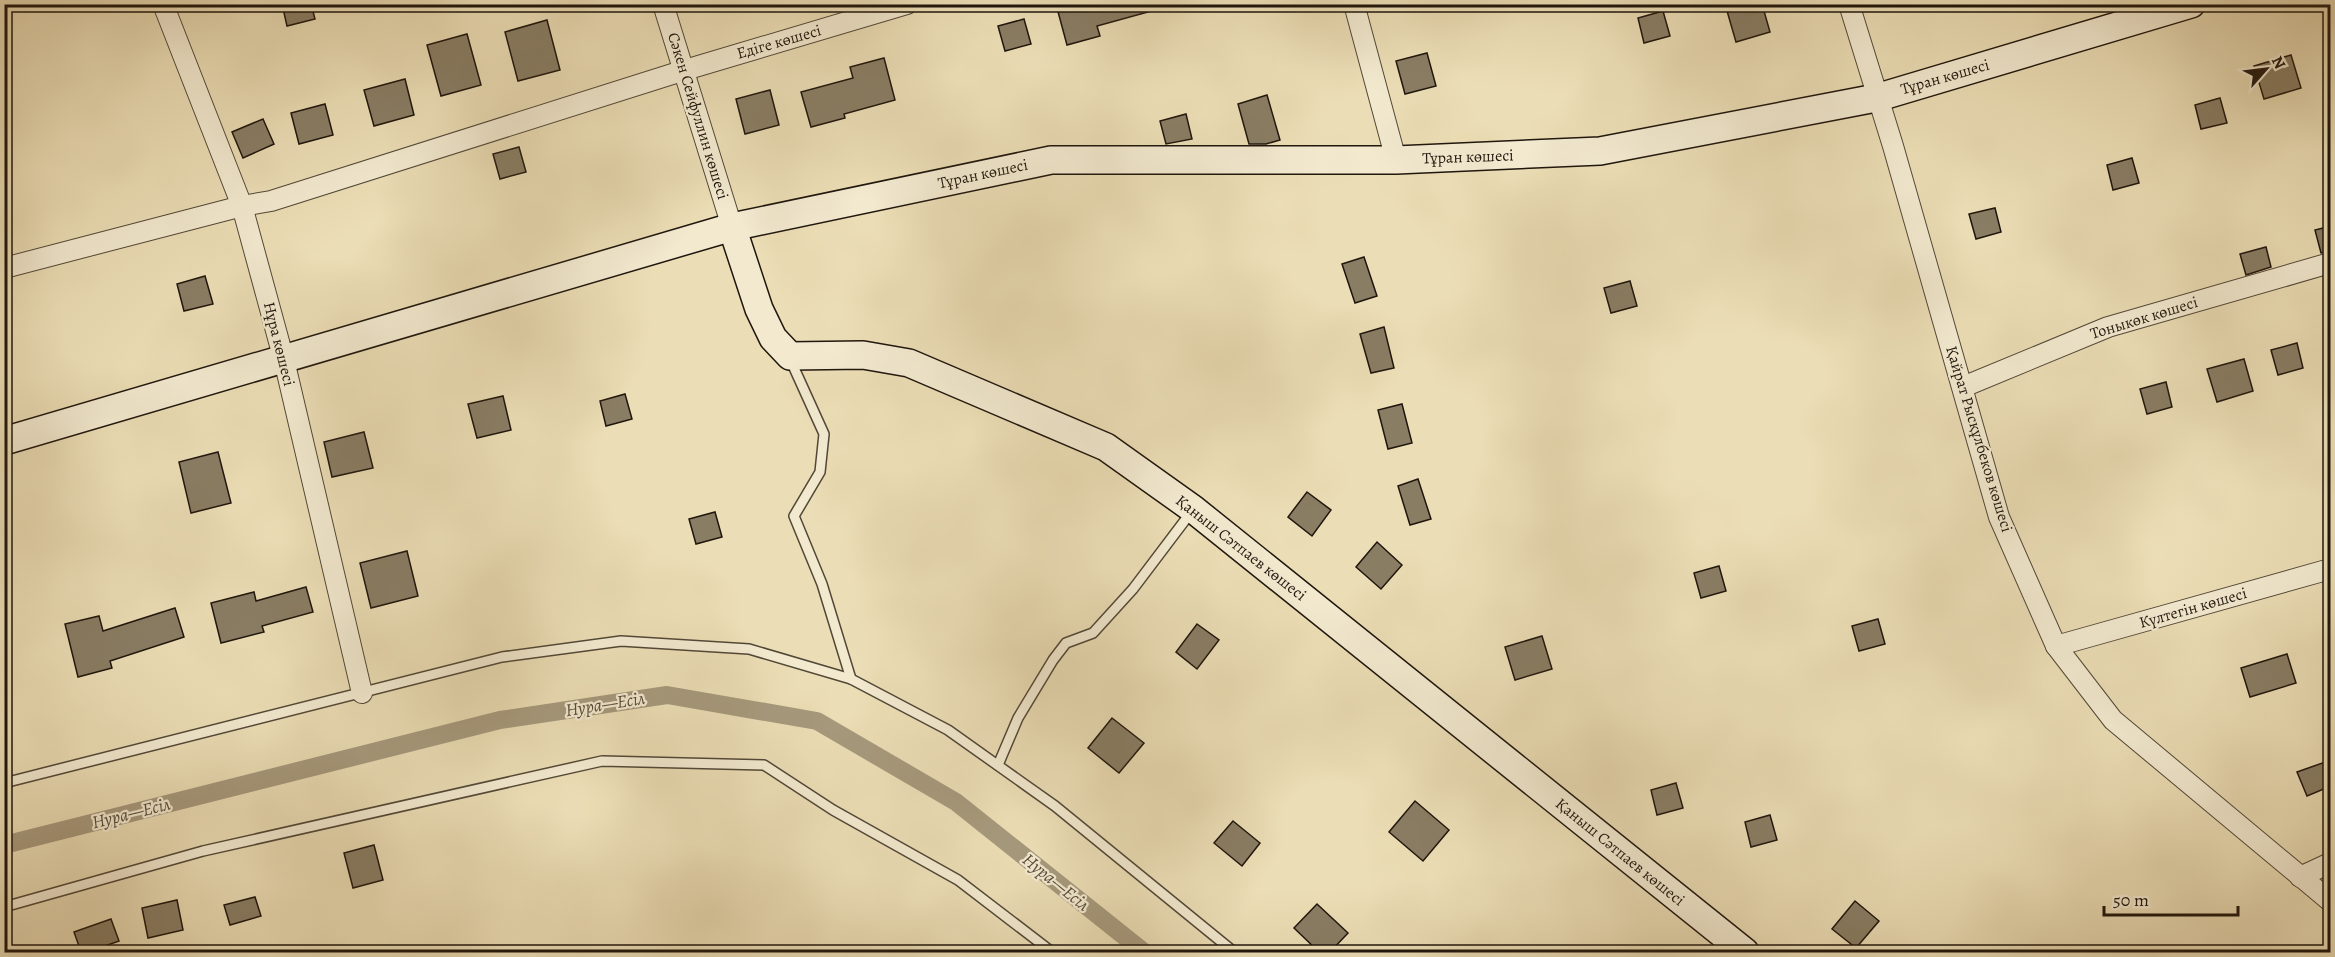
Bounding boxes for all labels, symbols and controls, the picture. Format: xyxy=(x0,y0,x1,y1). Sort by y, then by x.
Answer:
street label: Едіге көшесі xyxy=(734,19,824,65)
street label: Сәкен Сейфуллин көшесі xyxy=(662,30,734,202)
north arrow xyxy=(2236,39,2296,99)
text: N xyxy=(2266,52,2291,73)
street label: Тұран көшесі xyxy=(1898,54,1992,100)
street label: Тұран көшесі xyxy=(1422,144,1514,170)
street label: Тұран көшесі xyxy=(936,154,1030,194)
street label: Тоныкөк көшесі xyxy=(2087,291,2201,345)
street label: Нұра көшесі xyxy=(258,300,300,388)
street label: Қайрат Рысқұлбеков көшесі xyxy=(1940,343,2018,535)
street label: Қаныш Сәтпаев көшесі xyxy=(1171,490,1311,606)
street label: Күлтегін көшесі xyxy=(2137,582,2249,634)
water label: Нура—Есіл xyxy=(564,686,646,722)
water label: Нура—Есіл xyxy=(89,792,173,834)
street label: Қаныш Сәтпаев көшесі xyxy=(1551,793,1689,911)
water label: Нура—Есіл xyxy=(1017,848,1095,916)
scale bar xyxy=(2104,879,2238,917)
text: 50 m xyxy=(2113,888,2149,912)

